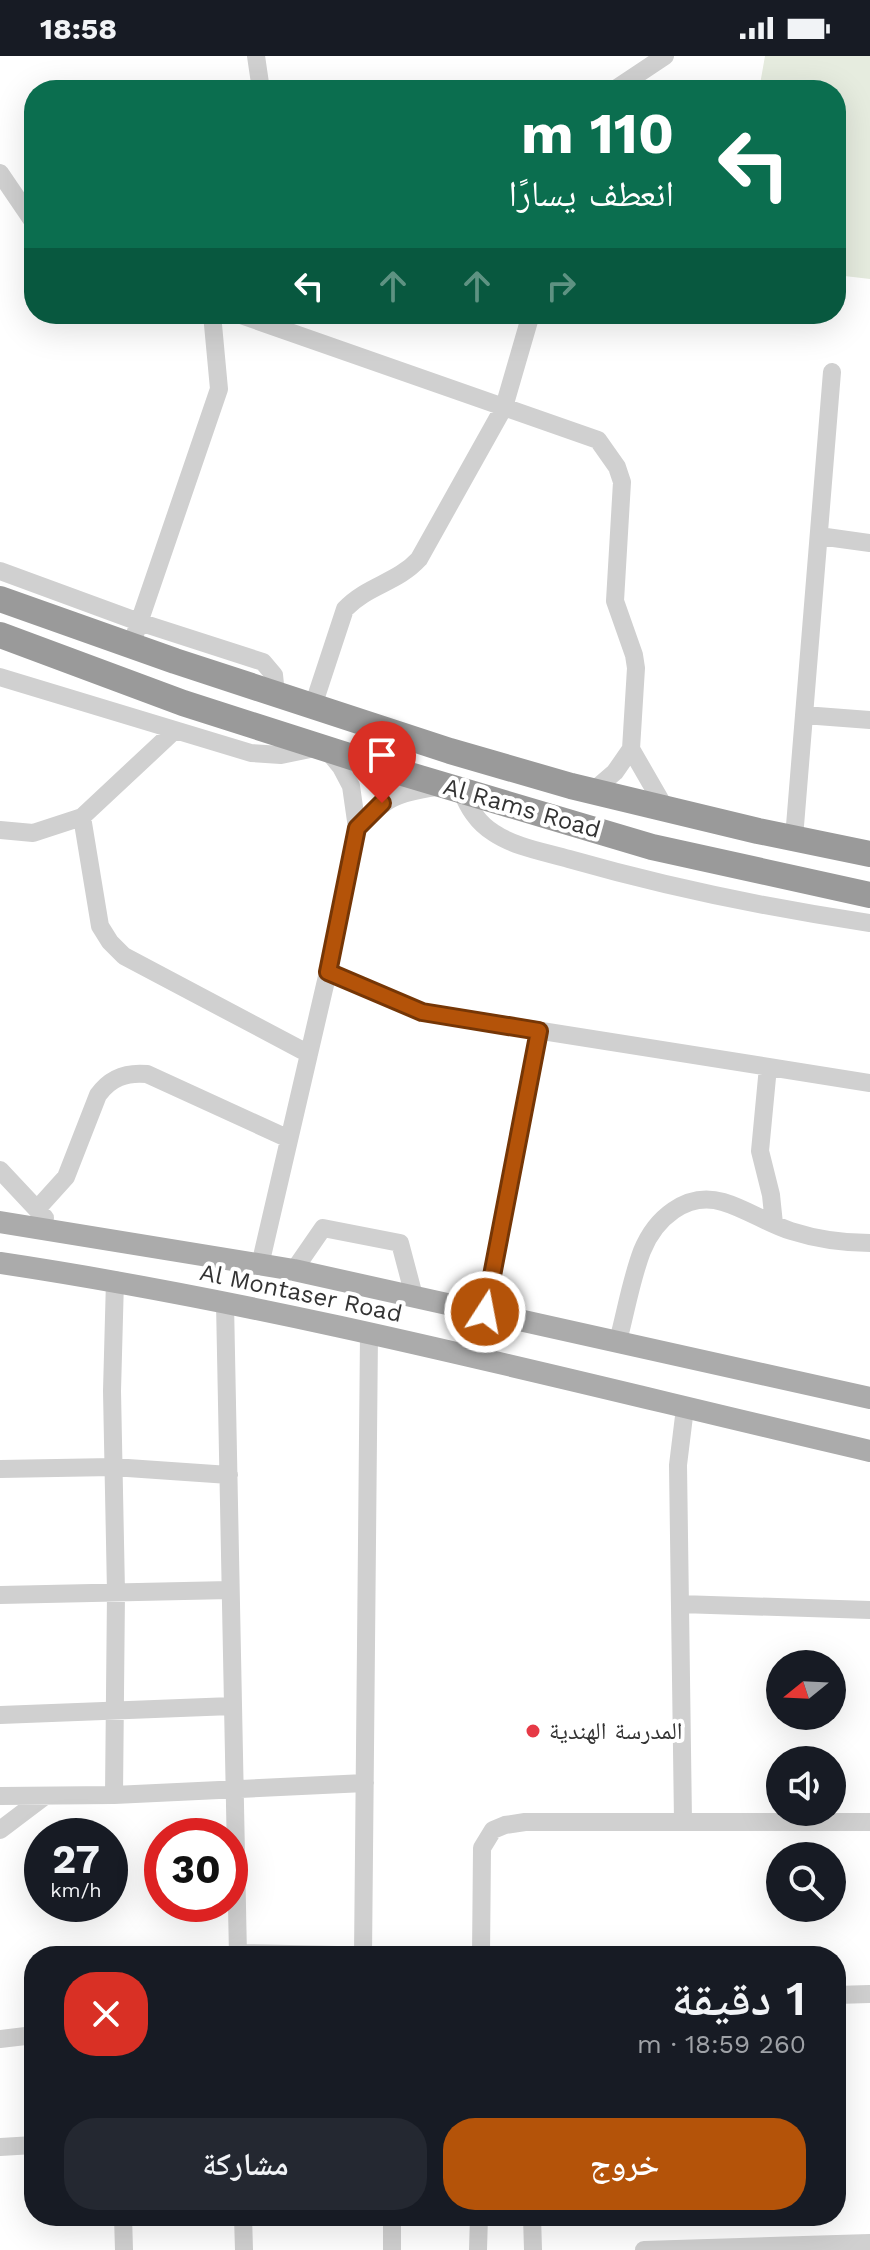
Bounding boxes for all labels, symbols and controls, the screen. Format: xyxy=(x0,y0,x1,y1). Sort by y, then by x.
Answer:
text: 18:58 xyxy=(40,11,117,46)
text: 110 m xyxy=(521,101,674,167)
icon: left xyxy=(702,112,806,216)
text: انعطف يسارًا xyxy=(509,173,674,215)
icon: left xyxy=(287,264,331,308)
icon: ahead xyxy=(371,264,415,308)
icon: ahead xyxy=(455,264,499,308)
icon: right xyxy=(539,264,583,308)
pin xyxy=(348,721,416,803)
icon: arrive xyxy=(360,733,404,777)
street label: Al Rams Road xyxy=(440,772,604,844)
street label: Al Montaser Road xyxy=(197,1258,405,1328)
position arrow xyxy=(443,1270,527,1354)
north arrow xyxy=(766,1650,846,1730)
map controls xyxy=(766,1650,846,1922)
place label: المدرسة الهندية xyxy=(549,1717,683,1745)
marker: المدرسة الهندية xyxy=(524,1722,542,1740)
button: sound xyxy=(766,1746,846,1826)
speed limit sign: 30 xyxy=(144,1818,248,1922)
text: 27 xyxy=(52,1836,100,1883)
button: search xyxy=(766,1842,846,1922)
text: km/h xyxy=(50,1878,102,1902)
text: 1 دقيقة xyxy=(672,1970,806,2027)
button: close xyxy=(64,1972,148,2056)
text: 260 m · 18:59 xyxy=(637,2029,806,2059)
button: مشاركة xyxy=(64,2118,427,2210)
button: خروج xyxy=(443,2118,806,2210)

